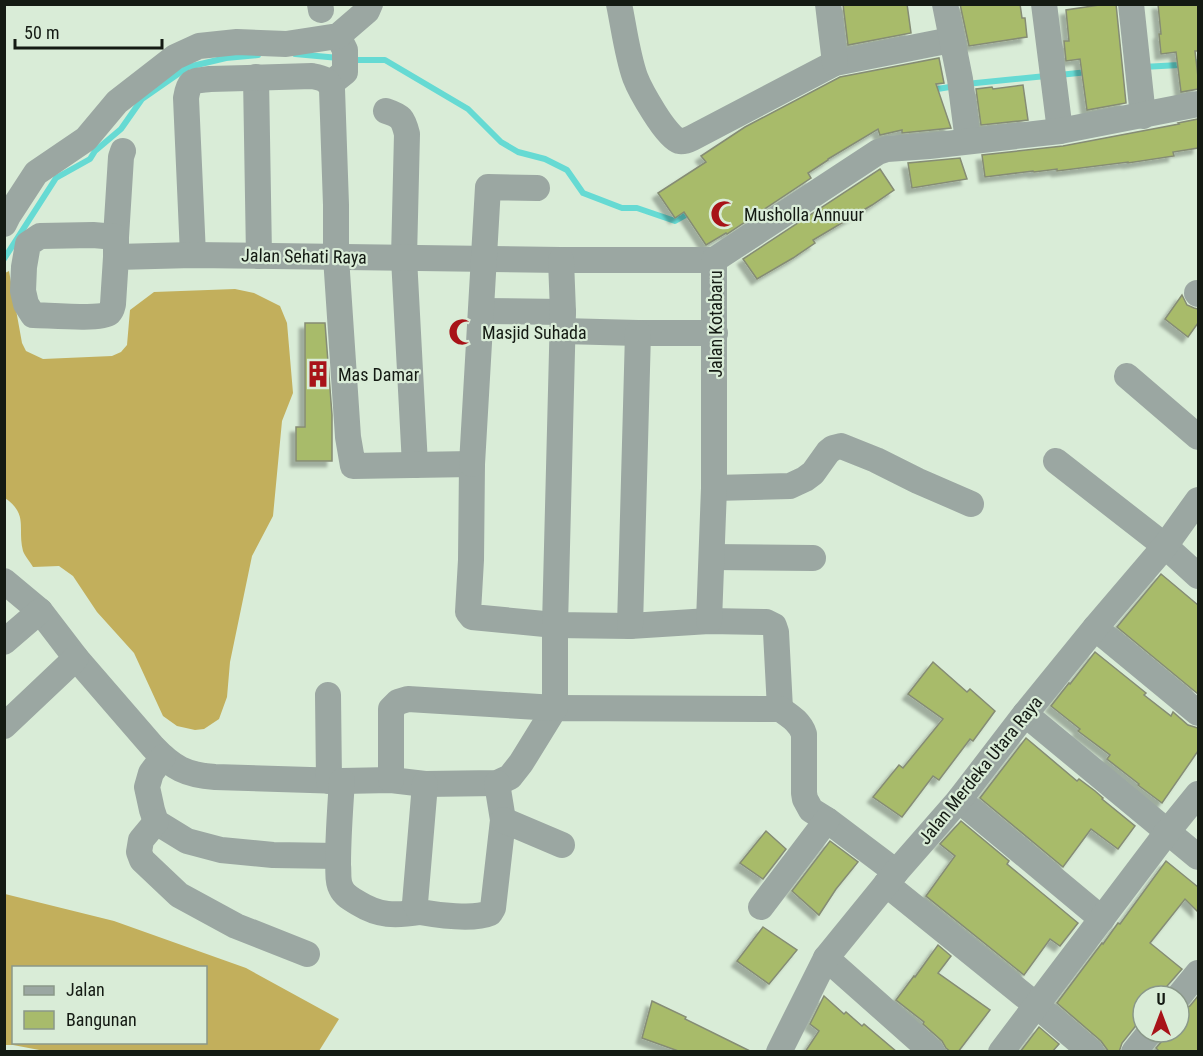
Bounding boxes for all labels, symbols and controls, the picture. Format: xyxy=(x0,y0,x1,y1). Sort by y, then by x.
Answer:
scale bar xyxy=(15,12,162,50)
text: 50 m xyxy=(24,22,59,43)
mosque icon: Musholla Annuur xyxy=(709,199,739,229)
place label: Musholla Annuur xyxy=(744,204,864,225)
street label: Jalan Sehati Raya xyxy=(241,244,367,268)
street label: Jalan Kotabaru xyxy=(705,270,726,378)
mosque icon: Masjid Suhada xyxy=(447,317,477,347)
place label: Masjid Suhada xyxy=(482,322,587,343)
building icon: Mas Damar xyxy=(303,359,333,389)
place label: Mas Damar xyxy=(338,364,420,385)
street label: Jalan Merdeka Utara Raya xyxy=(914,692,1046,848)
legend xyxy=(12,966,207,1044)
text: Jalan xyxy=(66,979,105,1000)
north arrow xyxy=(1131,984,1191,1044)
text: U xyxy=(1156,990,1166,1009)
text: Bangunan xyxy=(66,1009,137,1030)

